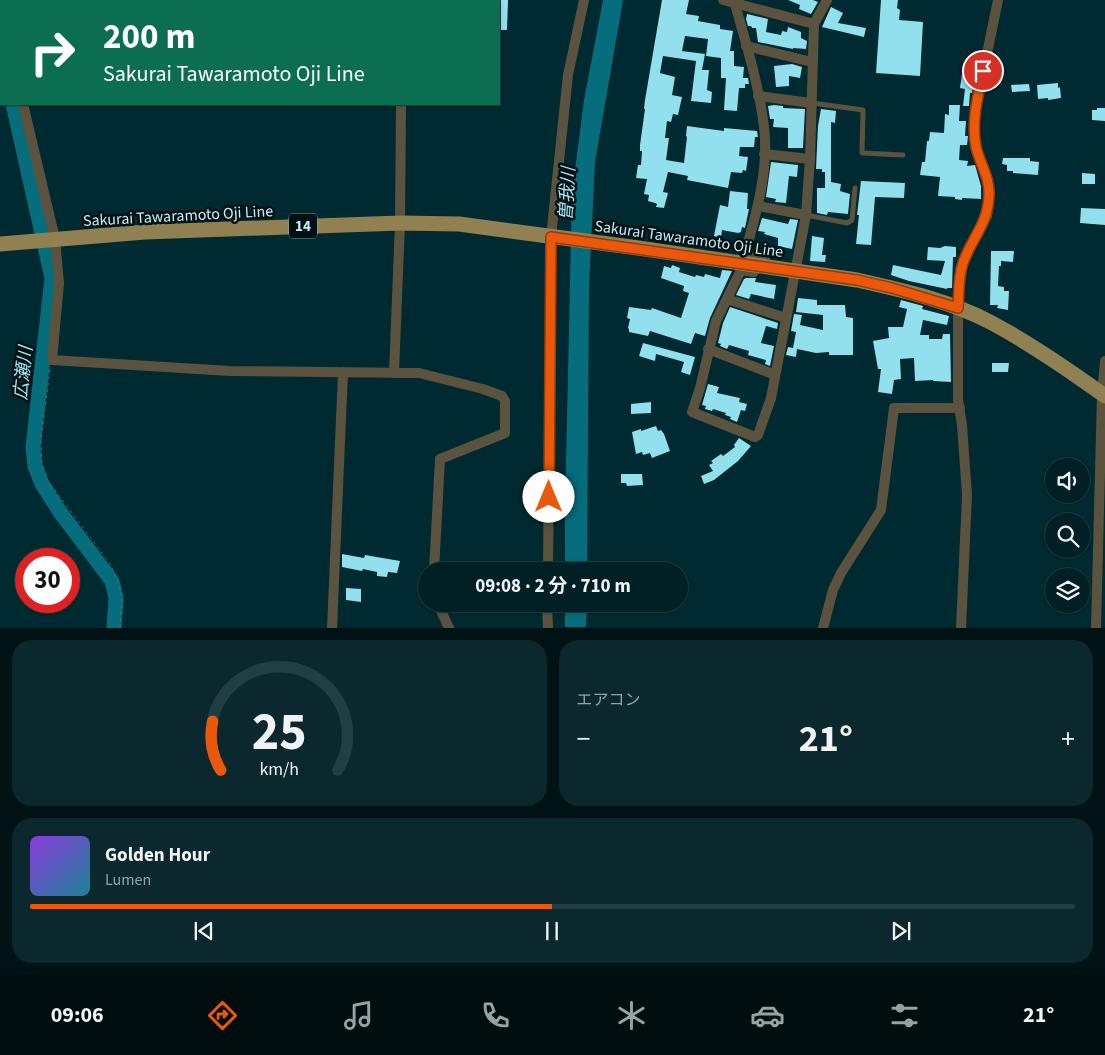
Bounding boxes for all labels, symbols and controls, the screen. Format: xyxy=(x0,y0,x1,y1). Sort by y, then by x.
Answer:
text: 200 m xyxy=(103,12,195,62)
icon: right xyxy=(20,20,85,85)
pin xyxy=(962,50,1004,92)
icon: arrive xyxy=(969,57,997,85)
text: Sakurai Tawaramoto Oji Line xyxy=(103,58,365,90)
water label: 曽我川 xyxy=(554,164,581,222)
street label: Sakurai Tawaramoto Oji Line xyxy=(82,200,274,232)
road number: 14 xyxy=(289,214,317,238)
street label: Sakurai Tawaramoto Oji Line xyxy=(593,215,785,263)
water label: 広瀬川 xyxy=(8,343,39,401)
map controls xyxy=(1045,458,1090,613)
button: sound xyxy=(1045,458,1090,503)
position arrow xyxy=(522,470,574,522)
button: search xyxy=(1045,513,1090,558)
speed limit sign: 30 xyxy=(15,548,80,613)
button: layers xyxy=(1045,568,1090,613)
text: 09:08 · 2 分 · 710 m xyxy=(475,573,631,600)
text: エアコン xyxy=(577,689,641,711)
text: 25 xyxy=(252,696,307,770)
text: 21° xyxy=(799,712,853,766)
text: − xyxy=(577,719,590,759)
text: + xyxy=(1061,719,1075,759)
text: km/h xyxy=(259,757,299,782)
text: Golden Hour xyxy=(105,842,210,869)
text: Lumen xyxy=(105,869,151,891)
icon: previous xyxy=(190,917,218,945)
icon: pause xyxy=(538,917,566,945)
icon: next xyxy=(887,917,915,945)
icon: directions xyxy=(205,998,240,1033)
icon: music xyxy=(341,998,376,1033)
icon: phone xyxy=(478,998,513,1033)
icon: climate xyxy=(614,998,649,1033)
icon: car xyxy=(750,998,785,1033)
icon: filters xyxy=(887,998,922,1033)
text: 09:06 xyxy=(51,999,104,1031)
text: 21° xyxy=(1023,999,1054,1031)

